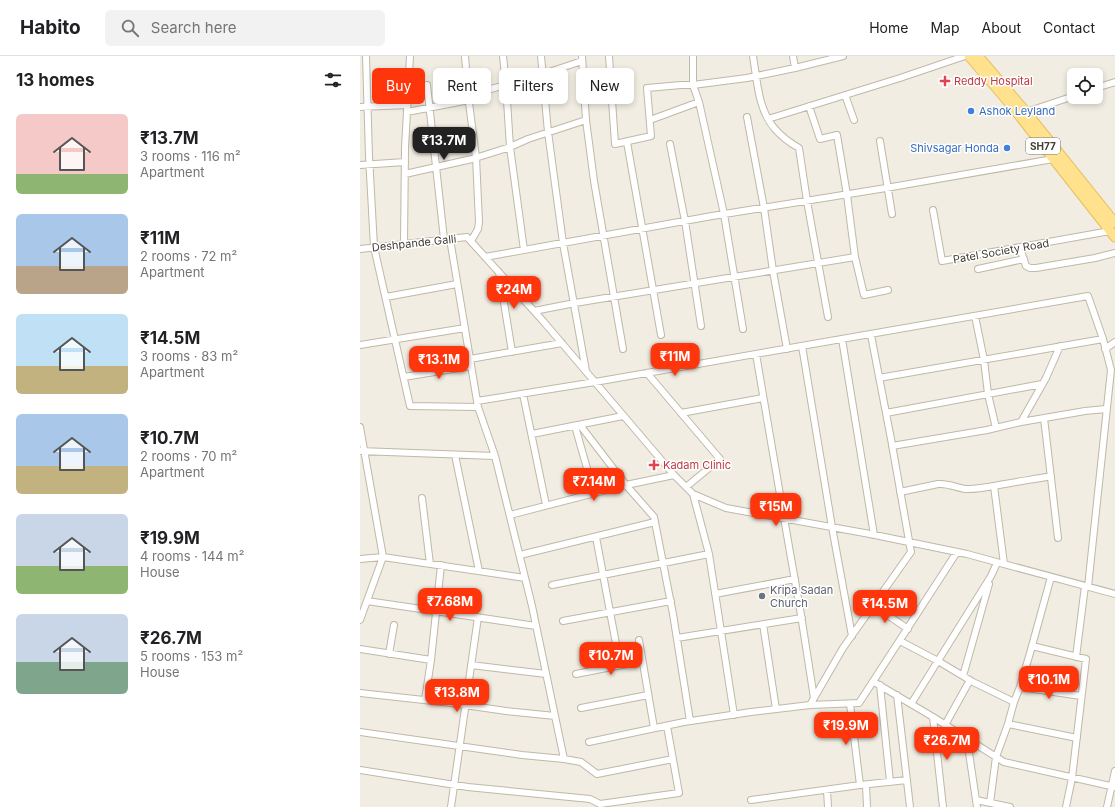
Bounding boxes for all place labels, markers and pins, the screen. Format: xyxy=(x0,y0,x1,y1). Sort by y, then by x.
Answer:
place label: Reddy Hospital xyxy=(954,74,1033,88)
marker: Reddy Hospital xyxy=(939,75,951,87)
place label: Ashok Leyland xyxy=(979,104,1055,118)
marker: Ashok Leyland xyxy=(966,106,976,116)
pin: ₹13.7M xyxy=(411,127,477,161)
place label: Shivsagar Honda xyxy=(910,141,999,155)
marker: Shivsagar Honda xyxy=(1002,143,1012,153)
pin: ₹24M xyxy=(490,276,538,310)
pin: ₹11M xyxy=(651,343,699,377)
pin: ₹13.1M xyxy=(406,346,472,380)
place label: Kadam Clinic xyxy=(663,458,731,472)
marker: Kadam Clinic xyxy=(648,459,660,471)
pin: ₹7.14M xyxy=(561,468,627,502)
pin: ₹15M xyxy=(752,493,800,527)
place label: Kripa Sadan Church xyxy=(770,583,833,610)
pin: ₹7.68M xyxy=(417,588,483,622)
pin: ₹14.5M xyxy=(852,590,918,624)
marker: Kripa Sadan Church xyxy=(757,591,767,601)
pin: ₹10.7M xyxy=(578,642,644,676)
pin: ₹10.1M xyxy=(1016,666,1082,700)
pin: ₹13.8M xyxy=(424,679,490,713)
pin: ₹19.9M xyxy=(813,712,879,746)
pin: ₹26.7M xyxy=(914,727,980,761)

